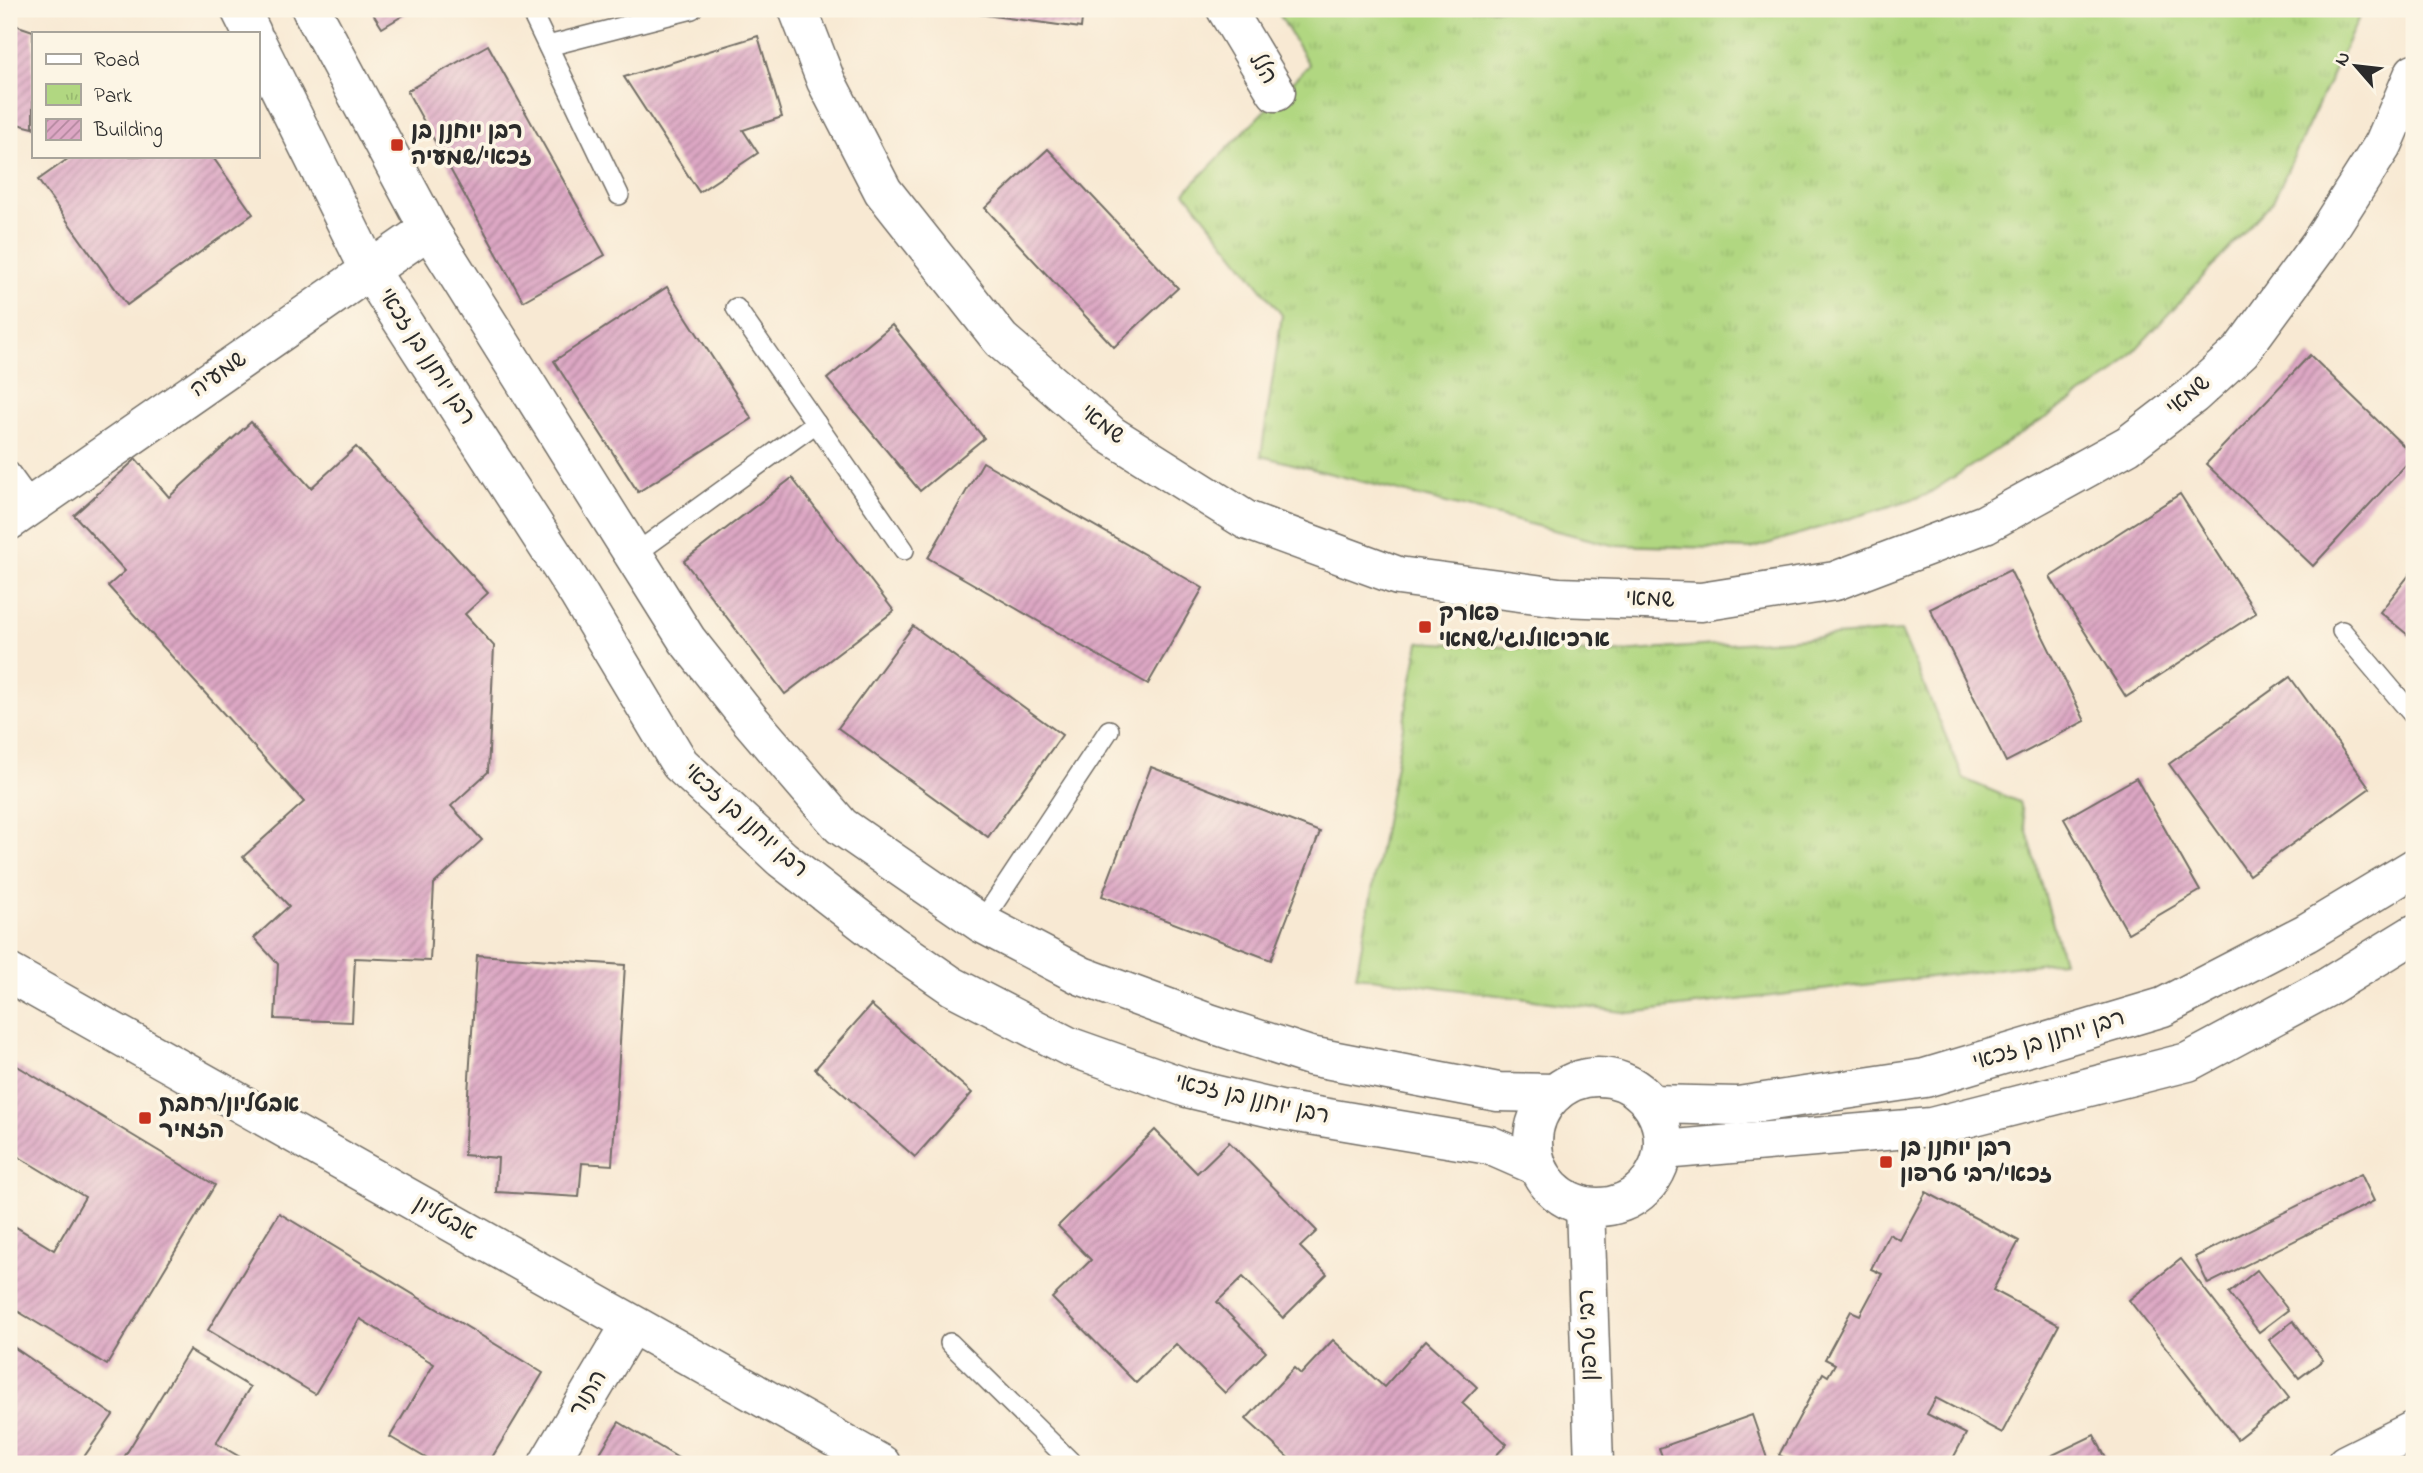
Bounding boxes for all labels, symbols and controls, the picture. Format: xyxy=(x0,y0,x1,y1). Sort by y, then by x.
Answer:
legend xyxy=(32,32,259,158)
north arrow xyxy=(2322,32,2392,102)
text: Road xyxy=(94,46,140,76)
street label: הלל xyxy=(1240,47,1284,91)
text: N xyxy=(2328,47,2358,71)
text: Park xyxy=(94,82,133,112)
text: Building xyxy=(93,116,163,148)
place label: רבן יוחנן בן זכאי/שמעיה xyxy=(411,116,532,175)
marker: רבן יוחנן בן זכאי/שמעיה xyxy=(389,137,405,153)
street label: רבן יוחנן בן זכאי xyxy=(369,282,483,432)
street label: שמעיה xyxy=(184,344,254,406)
street label: שמאי xyxy=(2160,368,2218,424)
street label: שמאי xyxy=(1072,397,1132,453)
street label: שמאי xyxy=(1625,583,1675,617)
place label: פארק ארכיאולוגי/שמאי xyxy=(1439,598,1610,657)
marker: פארק ארכיאולוגי/שמאי xyxy=(1417,619,1433,635)
street label: רבן יוחנן בן זכאי xyxy=(675,756,815,886)
street label: רבן יוחנן בן זכאי xyxy=(1969,1002,2129,1080)
street label: רבן יוחנן בן זכאי xyxy=(1171,1066,1333,1134)
place label: אבטליון/רחבת הזמיר xyxy=(159,1089,299,1148)
marker: אבטליון/רחבת הזמיר xyxy=(137,1110,153,1126)
place label: רבן יוחנן בן זכאי/רבי טרפון xyxy=(1900,1133,2052,1192)
marker: רבן יוחנן בן זכאי/רבי טרפון xyxy=(1878,1154,1894,1170)
street label: אבטליון xyxy=(407,1188,483,1250)
street label: רבי טרפון xyxy=(1571,1288,1607,1382)
street label: התור xyxy=(562,1364,616,1424)

